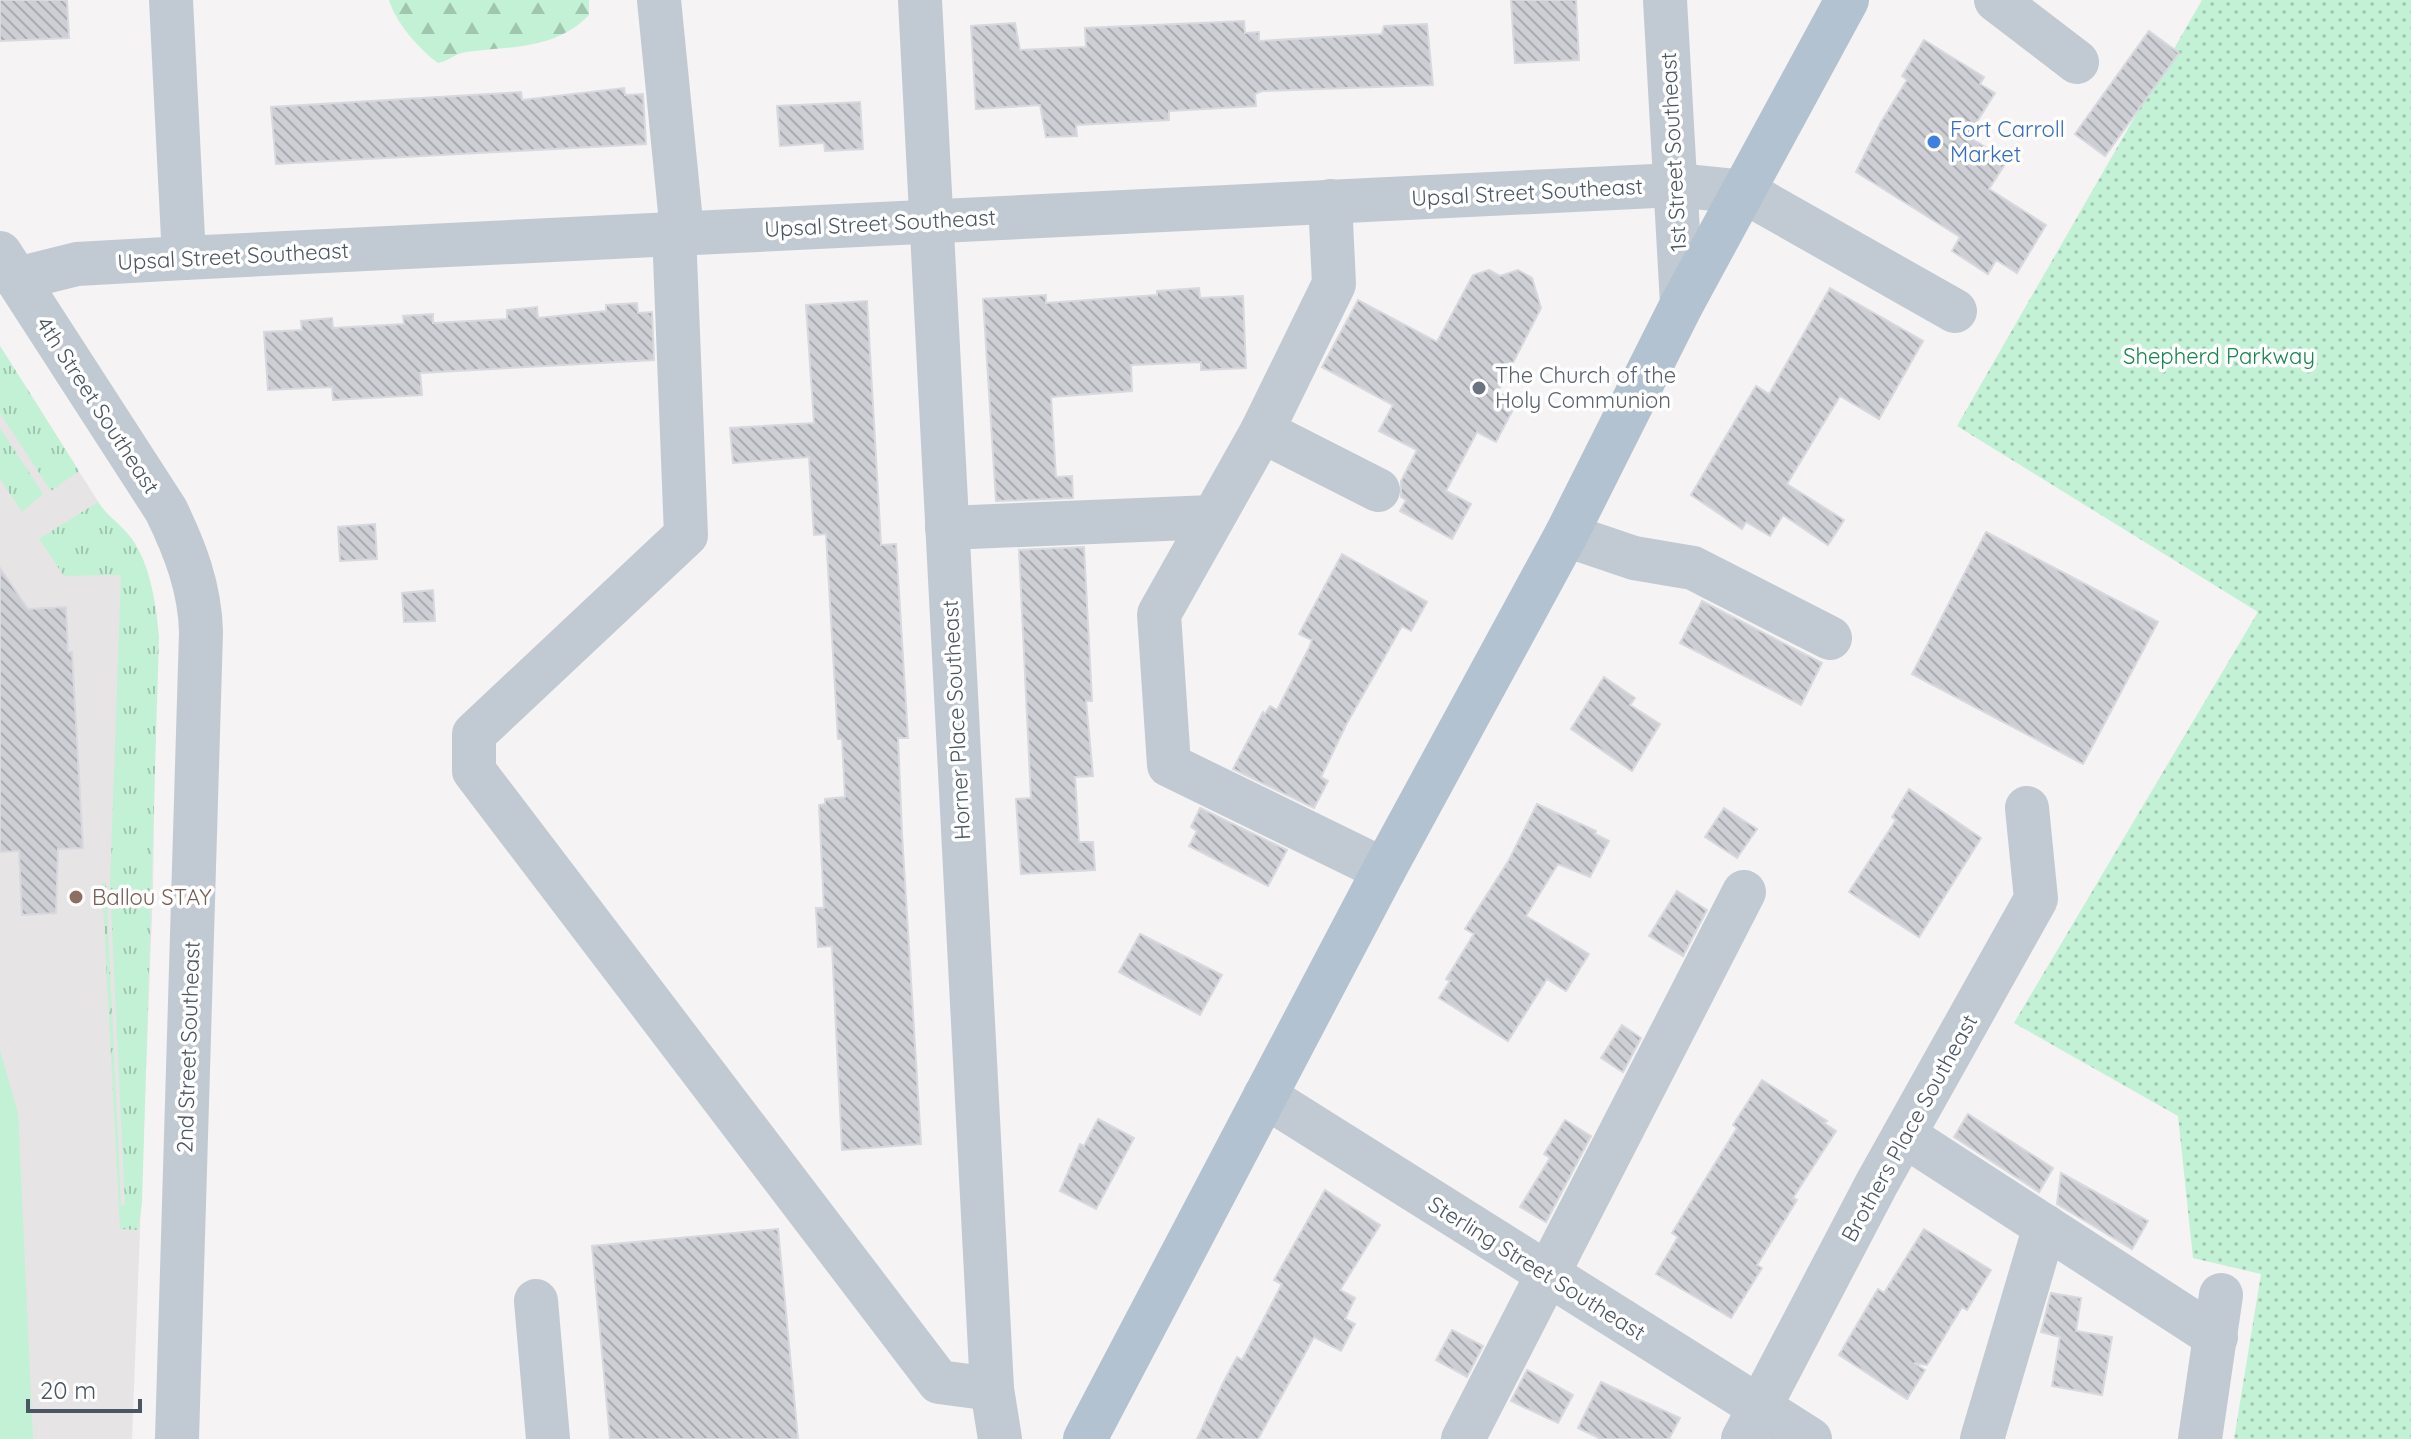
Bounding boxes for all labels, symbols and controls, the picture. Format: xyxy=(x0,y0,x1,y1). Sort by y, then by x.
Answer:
street label: 1st Street Southeast xyxy=(1654,51,1692,253)
place label: Fort Carroll Market xyxy=(1950,115,2065,168)
marker: Fort Carroll Market xyxy=(1925,133,1943,151)
street label: Upsal Street Southeast xyxy=(1411,172,1643,212)
street label: Upsal Street Southeast xyxy=(764,203,996,243)
street label: Upsal Street Southeast xyxy=(117,236,349,276)
street label: 4th Street Southeast xyxy=(30,311,166,499)
park label: Shepherd Parkway xyxy=(2123,342,2315,370)
place label: The Church of the Holy Communion xyxy=(1495,361,1676,414)
marker: The Church of the Holy Communion xyxy=(1470,379,1488,397)
street label: Horner Place Southeast xyxy=(936,599,976,841)
place label: Ballou STAY xyxy=(92,883,212,911)
marker: Ballou STAY xyxy=(67,888,85,906)
street label: 2nd Street Southeast xyxy=(170,941,206,1153)
street label: Brothers Place Southeast xyxy=(1835,1009,1983,1247)
street label: Sterling Street Southeast xyxy=(1423,1190,1651,1346)
scale bar xyxy=(28,1363,140,1413)
text: 20 m xyxy=(40,1375,96,1405)

